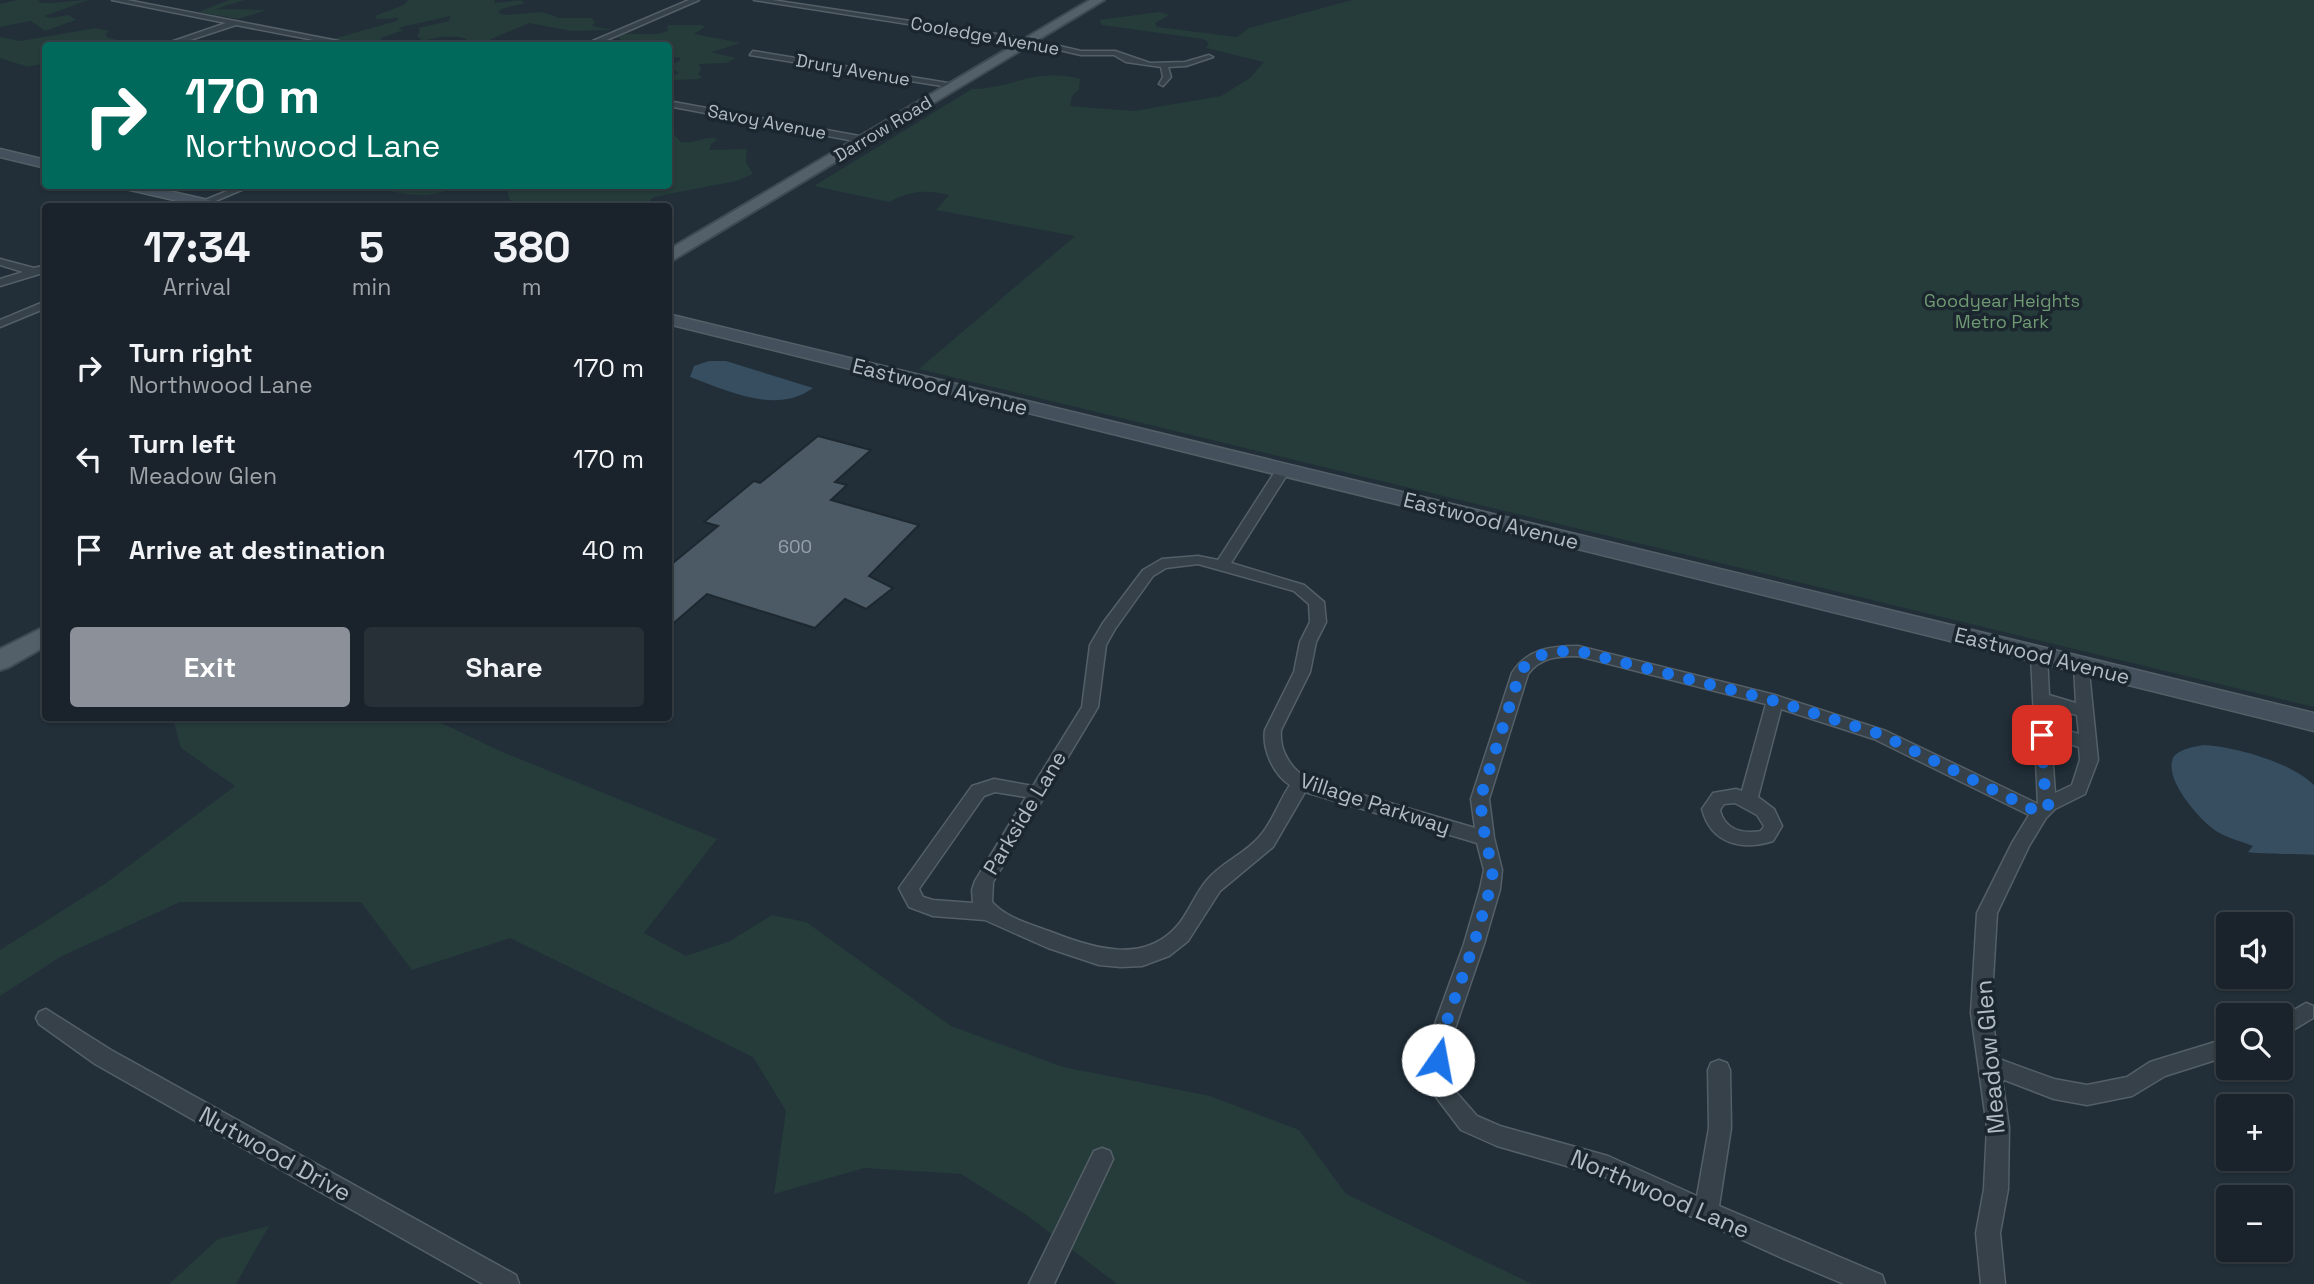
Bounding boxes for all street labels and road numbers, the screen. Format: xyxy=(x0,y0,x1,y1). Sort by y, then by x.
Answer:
street label: Cooledge Avenue xyxy=(909,11,1061,60)
street label: Drury Avenue xyxy=(794,48,912,91)
street label: Darrow Road xyxy=(830,90,936,167)
street label: Savoy Avenue xyxy=(706,99,828,144)
street label: Eastwood Avenue xyxy=(850,352,1031,421)
street label: Eastwood Avenue xyxy=(1401,486,1582,555)
street label: Eastwood Avenue xyxy=(1952,621,2133,690)
street label: Parkside Lane xyxy=(977,746,1072,880)
street label: Village Parkway xyxy=(1297,767,1454,841)
street label: Meadow Glen xyxy=(1967,979,2012,1135)
street label: Nutwood Drive xyxy=(194,1099,357,1208)
street label: Northwood Lane xyxy=(1566,1142,1754,1245)

